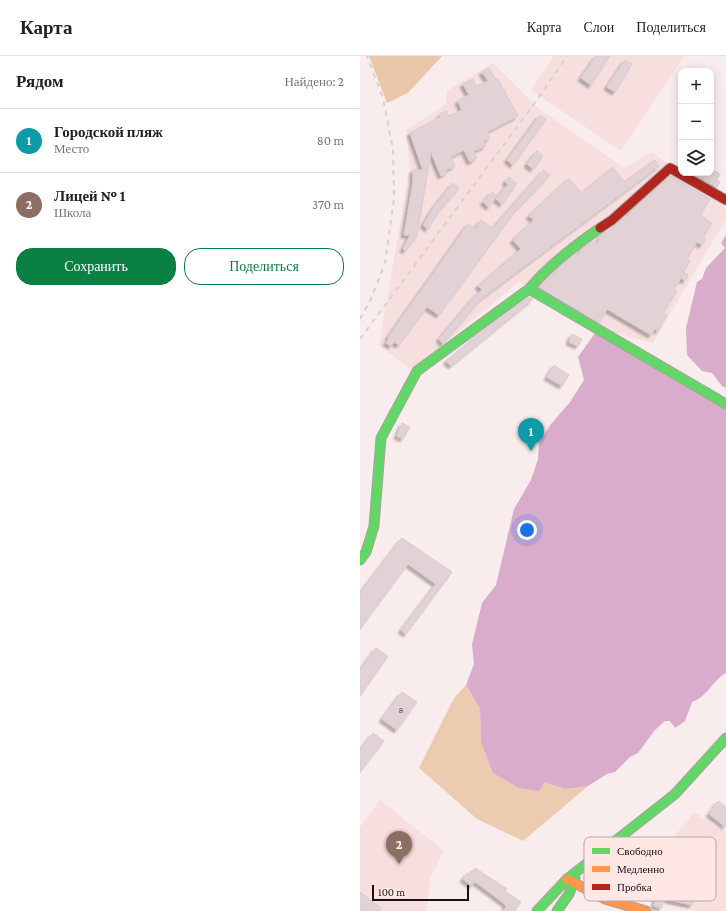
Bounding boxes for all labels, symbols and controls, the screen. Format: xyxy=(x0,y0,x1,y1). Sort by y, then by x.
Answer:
text: Карта xyxy=(20,17,72,38)
text: Карта xyxy=(527,19,561,35)
text: Слои xyxy=(583,19,614,35)
text: Поделиться xyxy=(636,19,706,35)
map controls xyxy=(678,68,714,176)
button: + xyxy=(678,68,714,104)
text: Рядом xyxy=(16,72,64,91)
text: Найдено: 2 xyxy=(284,74,344,89)
button: − xyxy=(678,104,714,140)
text: Городской пляж xyxy=(54,124,163,140)
text: 1 xyxy=(27,133,31,148)
text: 80 m xyxy=(317,133,344,148)
button: layers xyxy=(678,140,714,176)
text: Место xyxy=(54,141,89,156)
text: Лицей № 1 xyxy=(54,188,125,204)
text: 2 xyxy=(26,197,32,212)
text: 370 m xyxy=(312,197,344,212)
text: Школа xyxy=(54,205,91,220)
button: Сохранить xyxy=(16,248,176,285)
button: Поделиться xyxy=(184,248,344,285)
pin: 1 xyxy=(518,418,544,451)
your location xyxy=(517,520,537,540)
house number: 8 xyxy=(399,705,404,715)
pin: 2 xyxy=(386,831,412,864)
legend xyxy=(584,837,716,901)
text: Свободно xyxy=(617,845,663,857)
text: Медленно xyxy=(617,863,665,875)
text: Пробка xyxy=(617,881,652,893)
scale bar xyxy=(372,883,469,902)
text: 100 m xyxy=(378,886,405,898)

